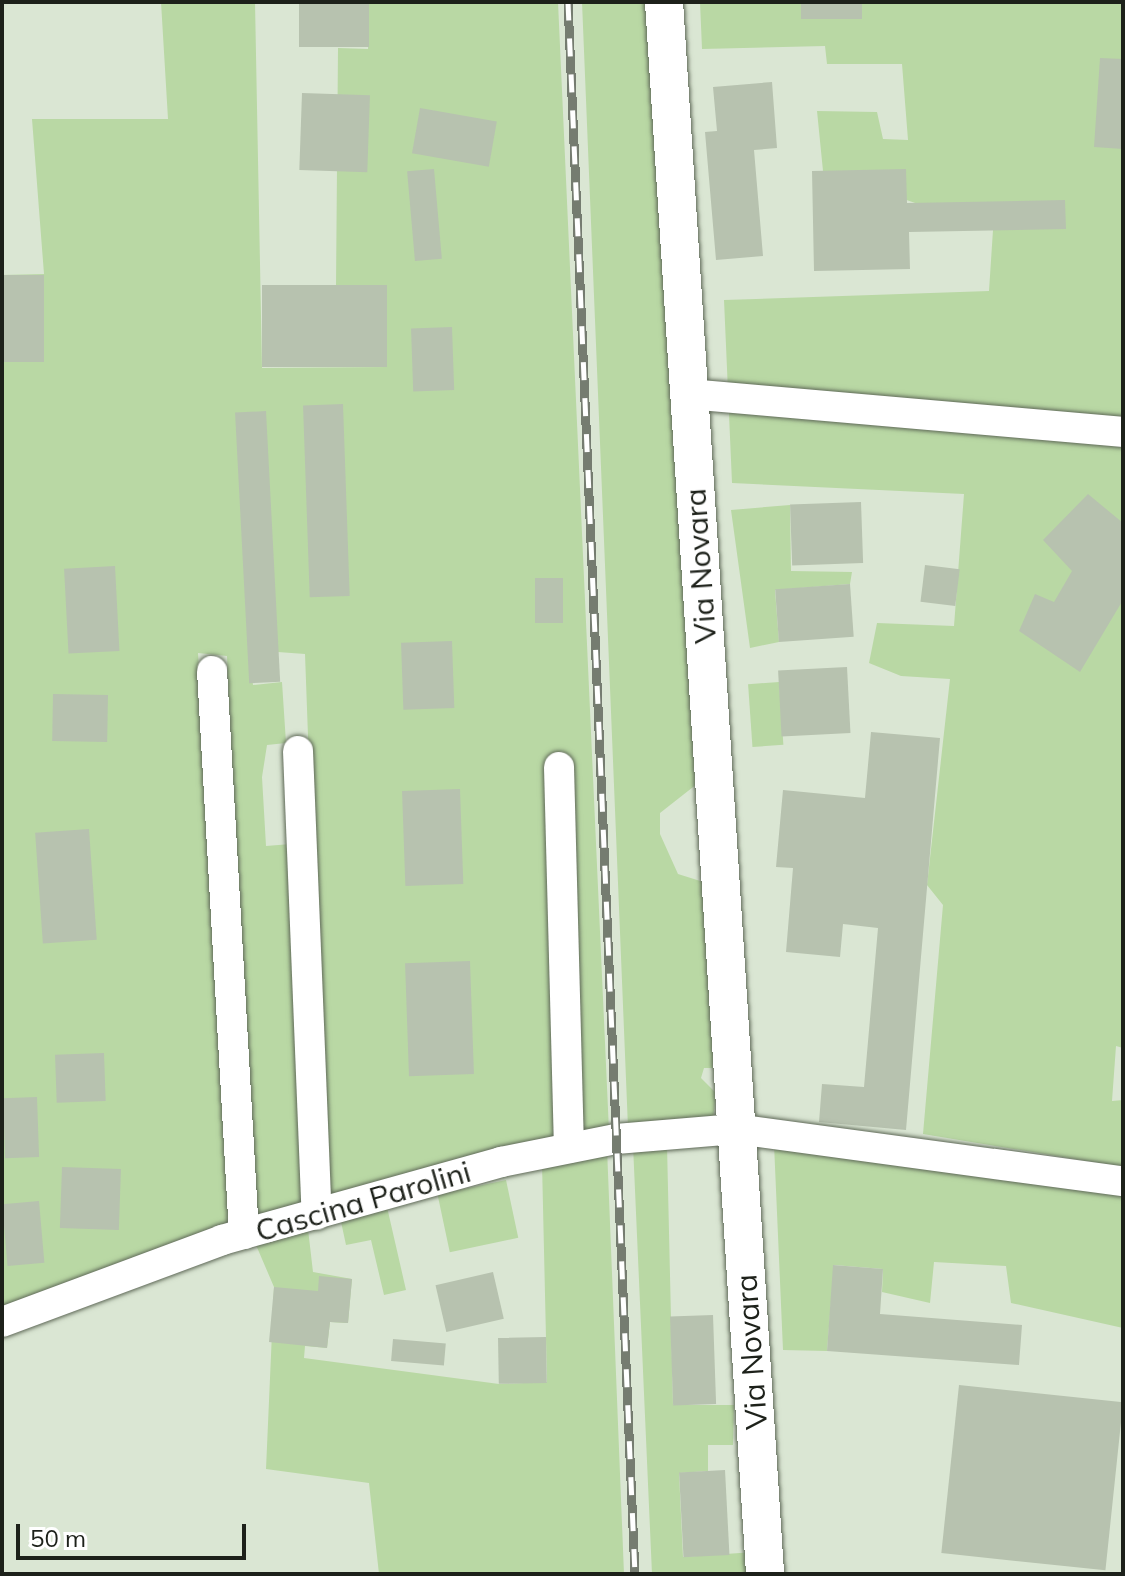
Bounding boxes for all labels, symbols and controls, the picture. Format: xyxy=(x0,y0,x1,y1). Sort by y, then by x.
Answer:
street label: Via Novara xyxy=(677,487,723,645)
street label: Cascina Parolini xyxy=(251,1153,475,1249)
street label: Via Novara xyxy=(728,1273,774,1431)
scale bar xyxy=(20,1508,250,1558)
text: 50 m xyxy=(30,1523,86,1553)

